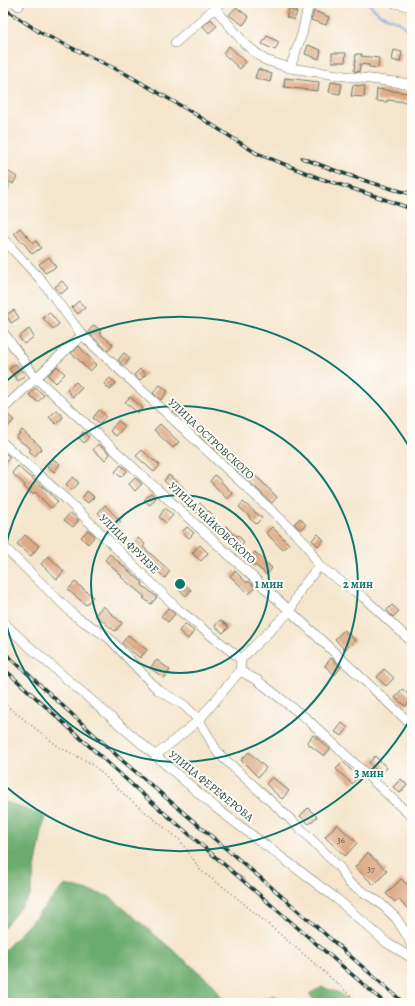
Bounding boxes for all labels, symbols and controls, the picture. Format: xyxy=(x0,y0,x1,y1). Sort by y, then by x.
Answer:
street label: УЛИЦА ОСТРОВСКОГО xyxy=(165,395,258,483)
street label: УЛИЦА ЧАЙКОВСКОГО xyxy=(165,479,259,568)
street label: УЛИЦА ФРУНЗЕ xyxy=(96,511,162,577)
text: 1 мин xyxy=(255,576,283,592)
text: 2 мин xyxy=(343,576,373,592)
centre of rings xyxy=(173,577,187,591)
street label: УЛИЦА ФЕРЕФЕРОВА xyxy=(165,747,257,825)
text: 3 мин xyxy=(354,765,384,781)
house number: 36 xyxy=(337,834,345,846)
house number: 37 xyxy=(367,863,375,875)

